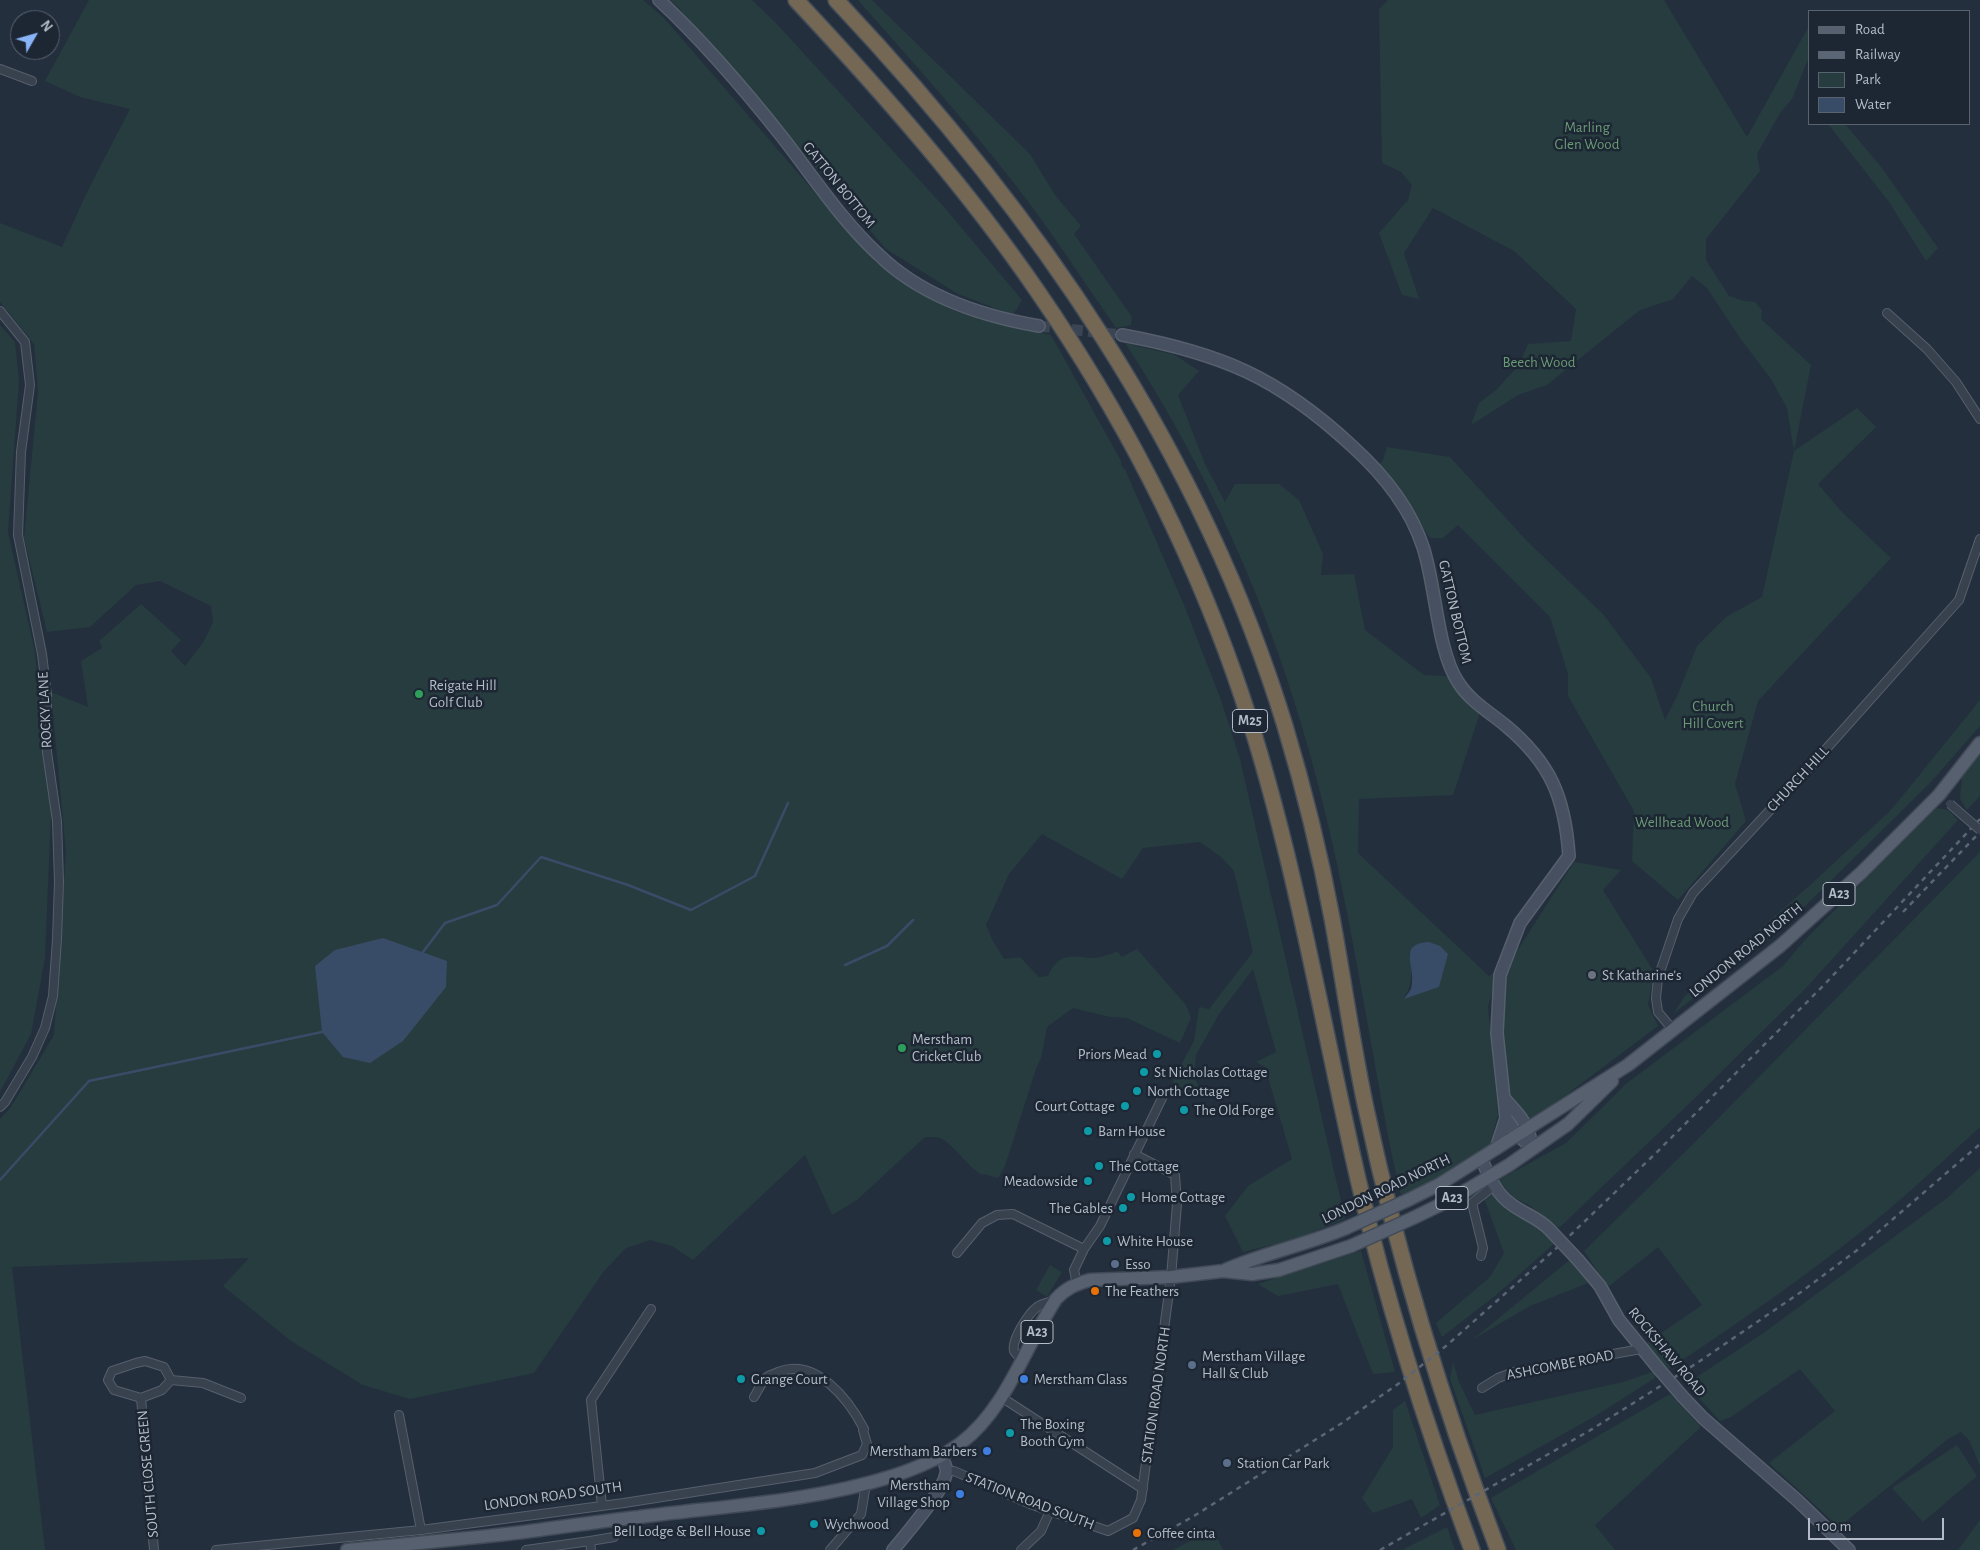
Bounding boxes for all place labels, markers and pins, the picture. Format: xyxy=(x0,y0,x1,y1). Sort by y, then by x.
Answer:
place label: Reigate Hill Golf Club xyxy=(429,676,497,711)
marker: Reigate Hill Golf Club xyxy=(413,688,425,700)
place label: St Katharine's xyxy=(1602,966,1681,984)
marker: St Katharine's xyxy=(1586,969,1598,981)
place label: Merstham Cricket Club xyxy=(912,1030,981,1065)
marker: Merstham Cricket Club xyxy=(896,1042,908,1054)
place label: Priors Mead xyxy=(1078,1045,1147,1063)
marker: Priors Mead xyxy=(1151,1048,1163,1060)
place label: St Nicholas Cottage xyxy=(1154,1063,1267,1081)
marker: St Nicholas Cottage xyxy=(1138,1066,1150,1078)
place label: North Cottage xyxy=(1147,1082,1230,1100)
marker: North Cottage xyxy=(1131,1085,1143,1097)
place label: Court Cottage xyxy=(1035,1097,1115,1115)
marker: Court Cottage xyxy=(1119,1100,1131,1112)
place label: The Old Forge xyxy=(1194,1101,1274,1119)
marker: The Old Forge xyxy=(1178,1104,1190,1116)
place label: Barn House xyxy=(1098,1122,1165,1140)
marker: Barn House xyxy=(1082,1125,1094,1137)
place label: The Cottage xyxy=(1109,1157,1179,1175)
marker: The Cottage xyxy=(1093,1160,1105,1172)
place label: Meadowside xyxy=(1004,1172,1078,1190)
marker: Meadowside xyxy=(1082,1175,1094,1187)
place label: Home Cottage xyxy=(1141,1188,1225,1206)
marker: Home Cottage xyxy=(1125,1191,1137,1203)
place label: The Gables xyxy=(1049,1199,1113,1217)
marker: The Gables xyxy=(1117,1202,1129,1214)
place label: White House xyxy=(1117,1232,1193,1250)
marker: White House xyxy=(1101,1235,1113,1247)
place label: Esso xyxy=(1125,1255,1151,1273)
marker: Esso xyxy=(1109,1258,1121,1270)
place label: The Feathers xyxy=(1105,1282,1179,1300)
marker: The Feathers xyxy=(1089,1285,1101,1297)
place label: Merstham Village Hall & Club xyxy=(1202,1347,1305,1382)
marker: Merstham Village Hall & Club xyxy=(1186,1359,1198,1371)
place label: Grange Court xyxy=(751,1370,828,1388)
place label: Merstham Glass xyxy=(1034,1370,1127,1388)
marker: Grange Court xyxy=(735,1373,747,1385)
marker: Merstham Glass xyxy=(1018,1373,1030,1385)
place label: The Boxing Booth Gym xyxy=(1020,1415,1085,1450)
marker: The Boxing Booth Gym xyxy=(1004,1427,1016,1439)
place label: Merstham Barbers xyxy=(870,1442,977,1460)
marker: Merstham Barbers xyxy=(981,1445,993,1457)
place label: Station Car Park xyxy=(1237,1454,1329,1472)
marker: Station Car Park xyxy=(1221,1457,1233,1469)
place label: Merstham Village Shop xyxy=(877,1476,950,1511)
marker: Merstham Village Shop xyxy=(954,1488,966,1500)
place label: Wychwood xyxy=(824,1515,889,1533)
marker: Wychwood xyxy=(808,1518,820,1530)
place label: Bell Lodge & Bell House xyxy=(613,1522,751,1540)
place label: Coffee cinta xyxy=(1147,1524,1216,1542)
marker: Bell Lodge & Bell House xyxy=(755,1525,767,1537)
marker: Coffee cinta xyxy=(1131,1527,1143,1539)

